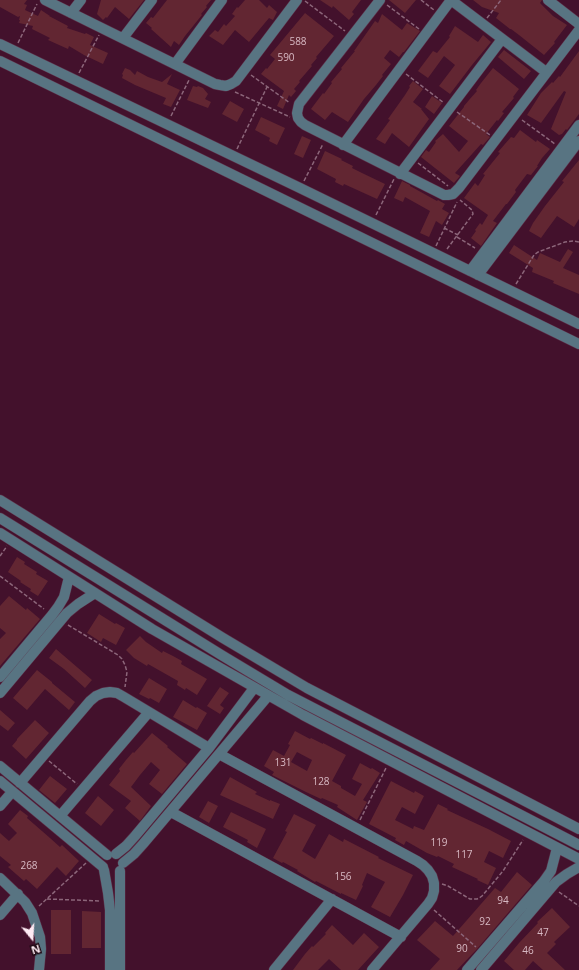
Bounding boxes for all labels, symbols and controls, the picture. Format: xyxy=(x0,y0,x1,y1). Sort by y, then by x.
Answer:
house number: 588 xyxy=(289,36,307,48)
house number: 590 xyxy=(277,52,295,64)
house number: 131 xyxy=(274,757,292,769)
house number: 128 xyxy=(312,776,330,788)
house number: 119 xyxy=(430,837,448,849)
house number: 117 xyxy=(455,849,473,861)
house number: 268 xyxy=(20,860,38,872)
house number: 156 xyxy=(334,871,352,883)
house number: 94 xyxy=(497,895,509,907)
house number: 92 xyxy=(479,916,491,928)
north arrow xyxy=(12,918,52,958)
house number: 47 xyxy=(537,927,549,939)
text: N xyxy=(29,941,42,958)
house number: 90 xyxy=(456,943,468,955)
house number: 46 xyxy=(522,945,534,957)

